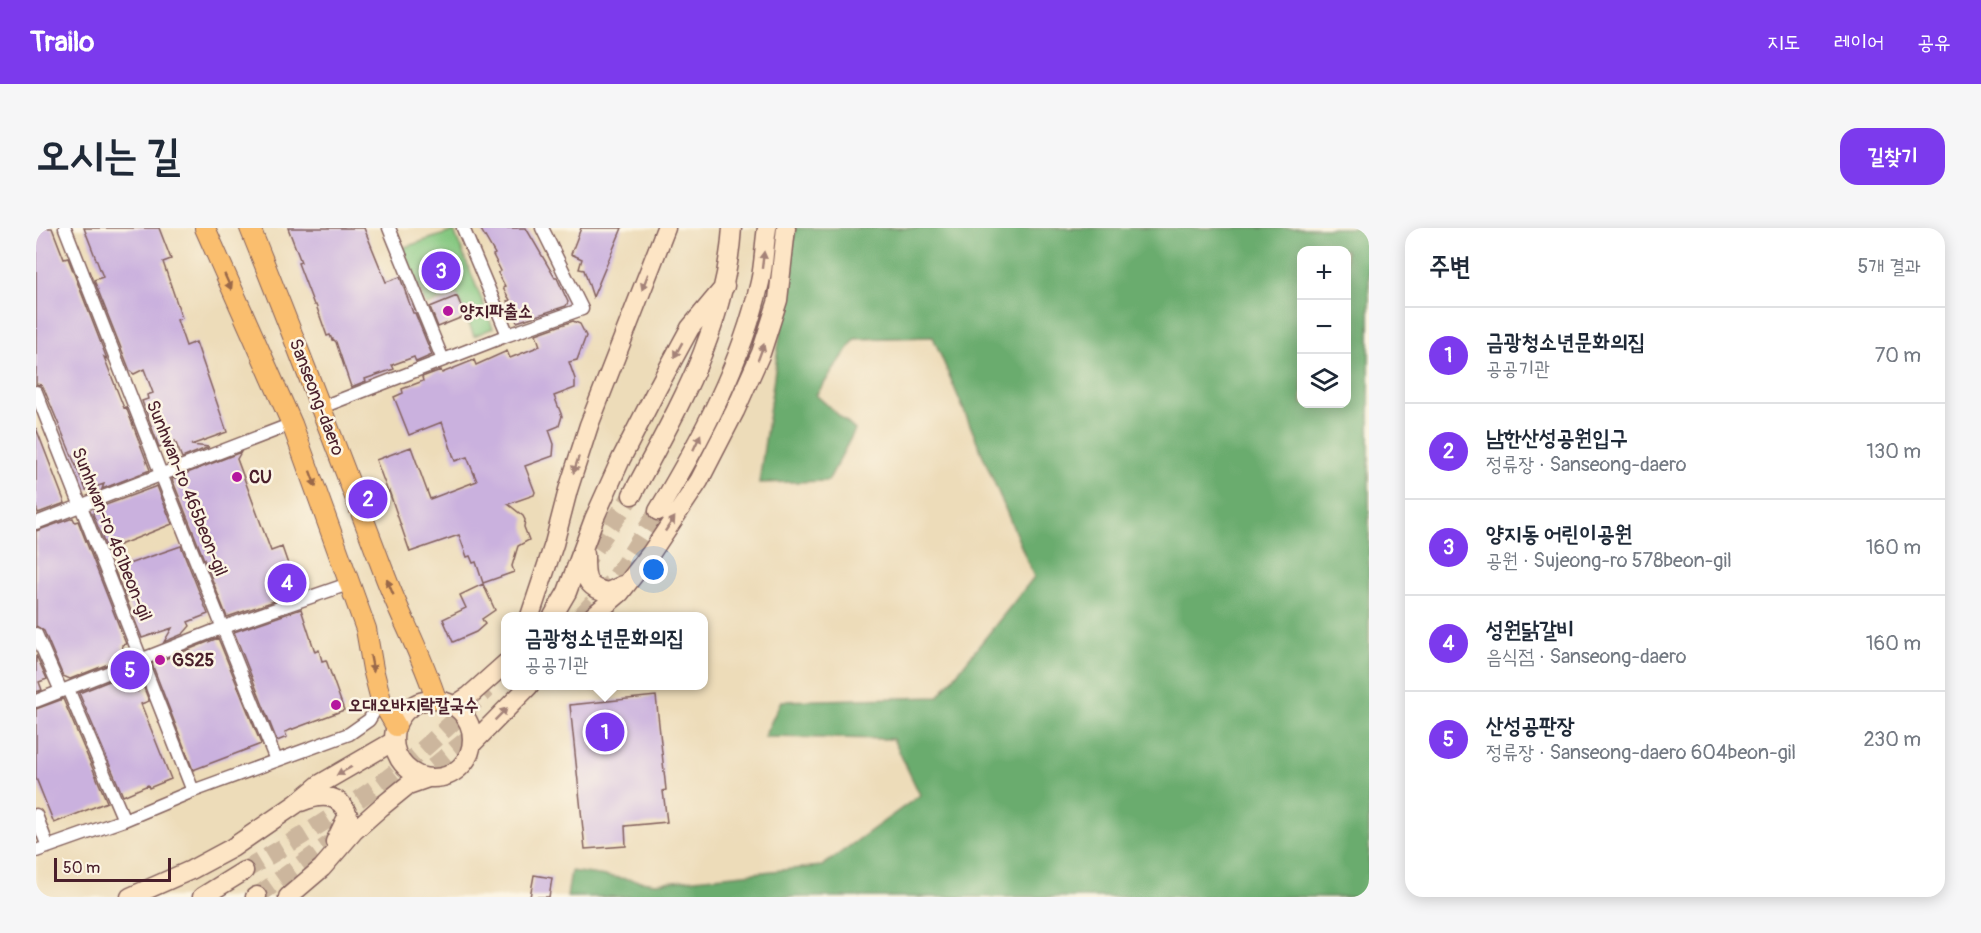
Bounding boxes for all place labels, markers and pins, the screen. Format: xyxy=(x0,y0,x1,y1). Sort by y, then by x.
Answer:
pin: 3 xyxy=(422,248,460,294)
place label: 양지파출소 xyxy=(460,300,532,323)
marker: 양지파출소 xyxy=(441,304,455,318)
place label: CU xyxy=(249,466,272,489)
marker: CU xyxy=(230,470,244,484)
pin: 2 xyxy=(348,476,388,522)
pin: 4 xyxy=(268,560,306,606)
pin: 5 xyxy=(110,648,149,692)
place label: GS25 xyxy=(172,649,214,672)
marker: GS25 xyxy=(153,653,167,667)
place label: 오대오바지락칼국수 xyxy=(348,694,478,717)
marker: 오대오바지락칼국수 xyxy=(329,698,343,712)
pin: 1 xyxy=(586,710,624,754)

